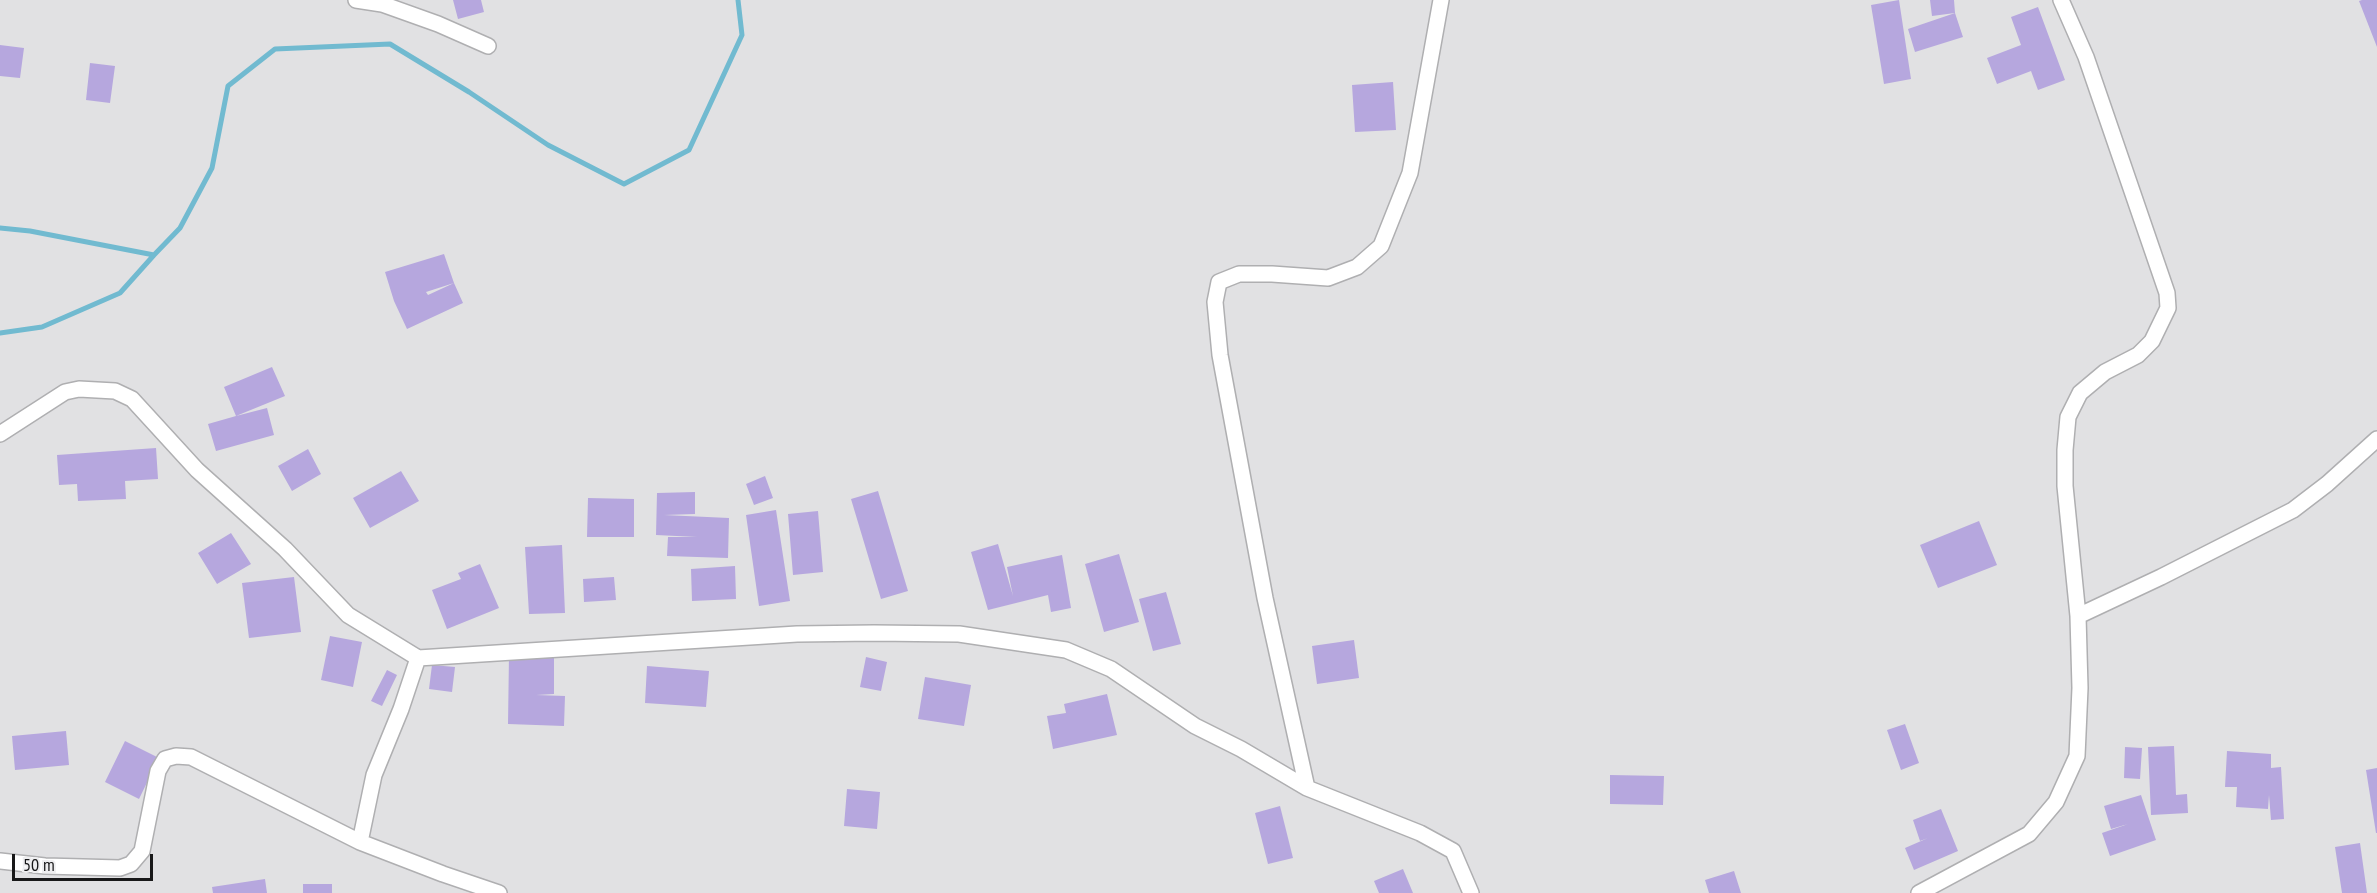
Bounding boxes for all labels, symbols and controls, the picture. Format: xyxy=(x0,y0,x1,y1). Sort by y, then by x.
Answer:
scale bar xyxy=(15,842,156,880)
text: 50 m xyxy=(23,853,55,876)

